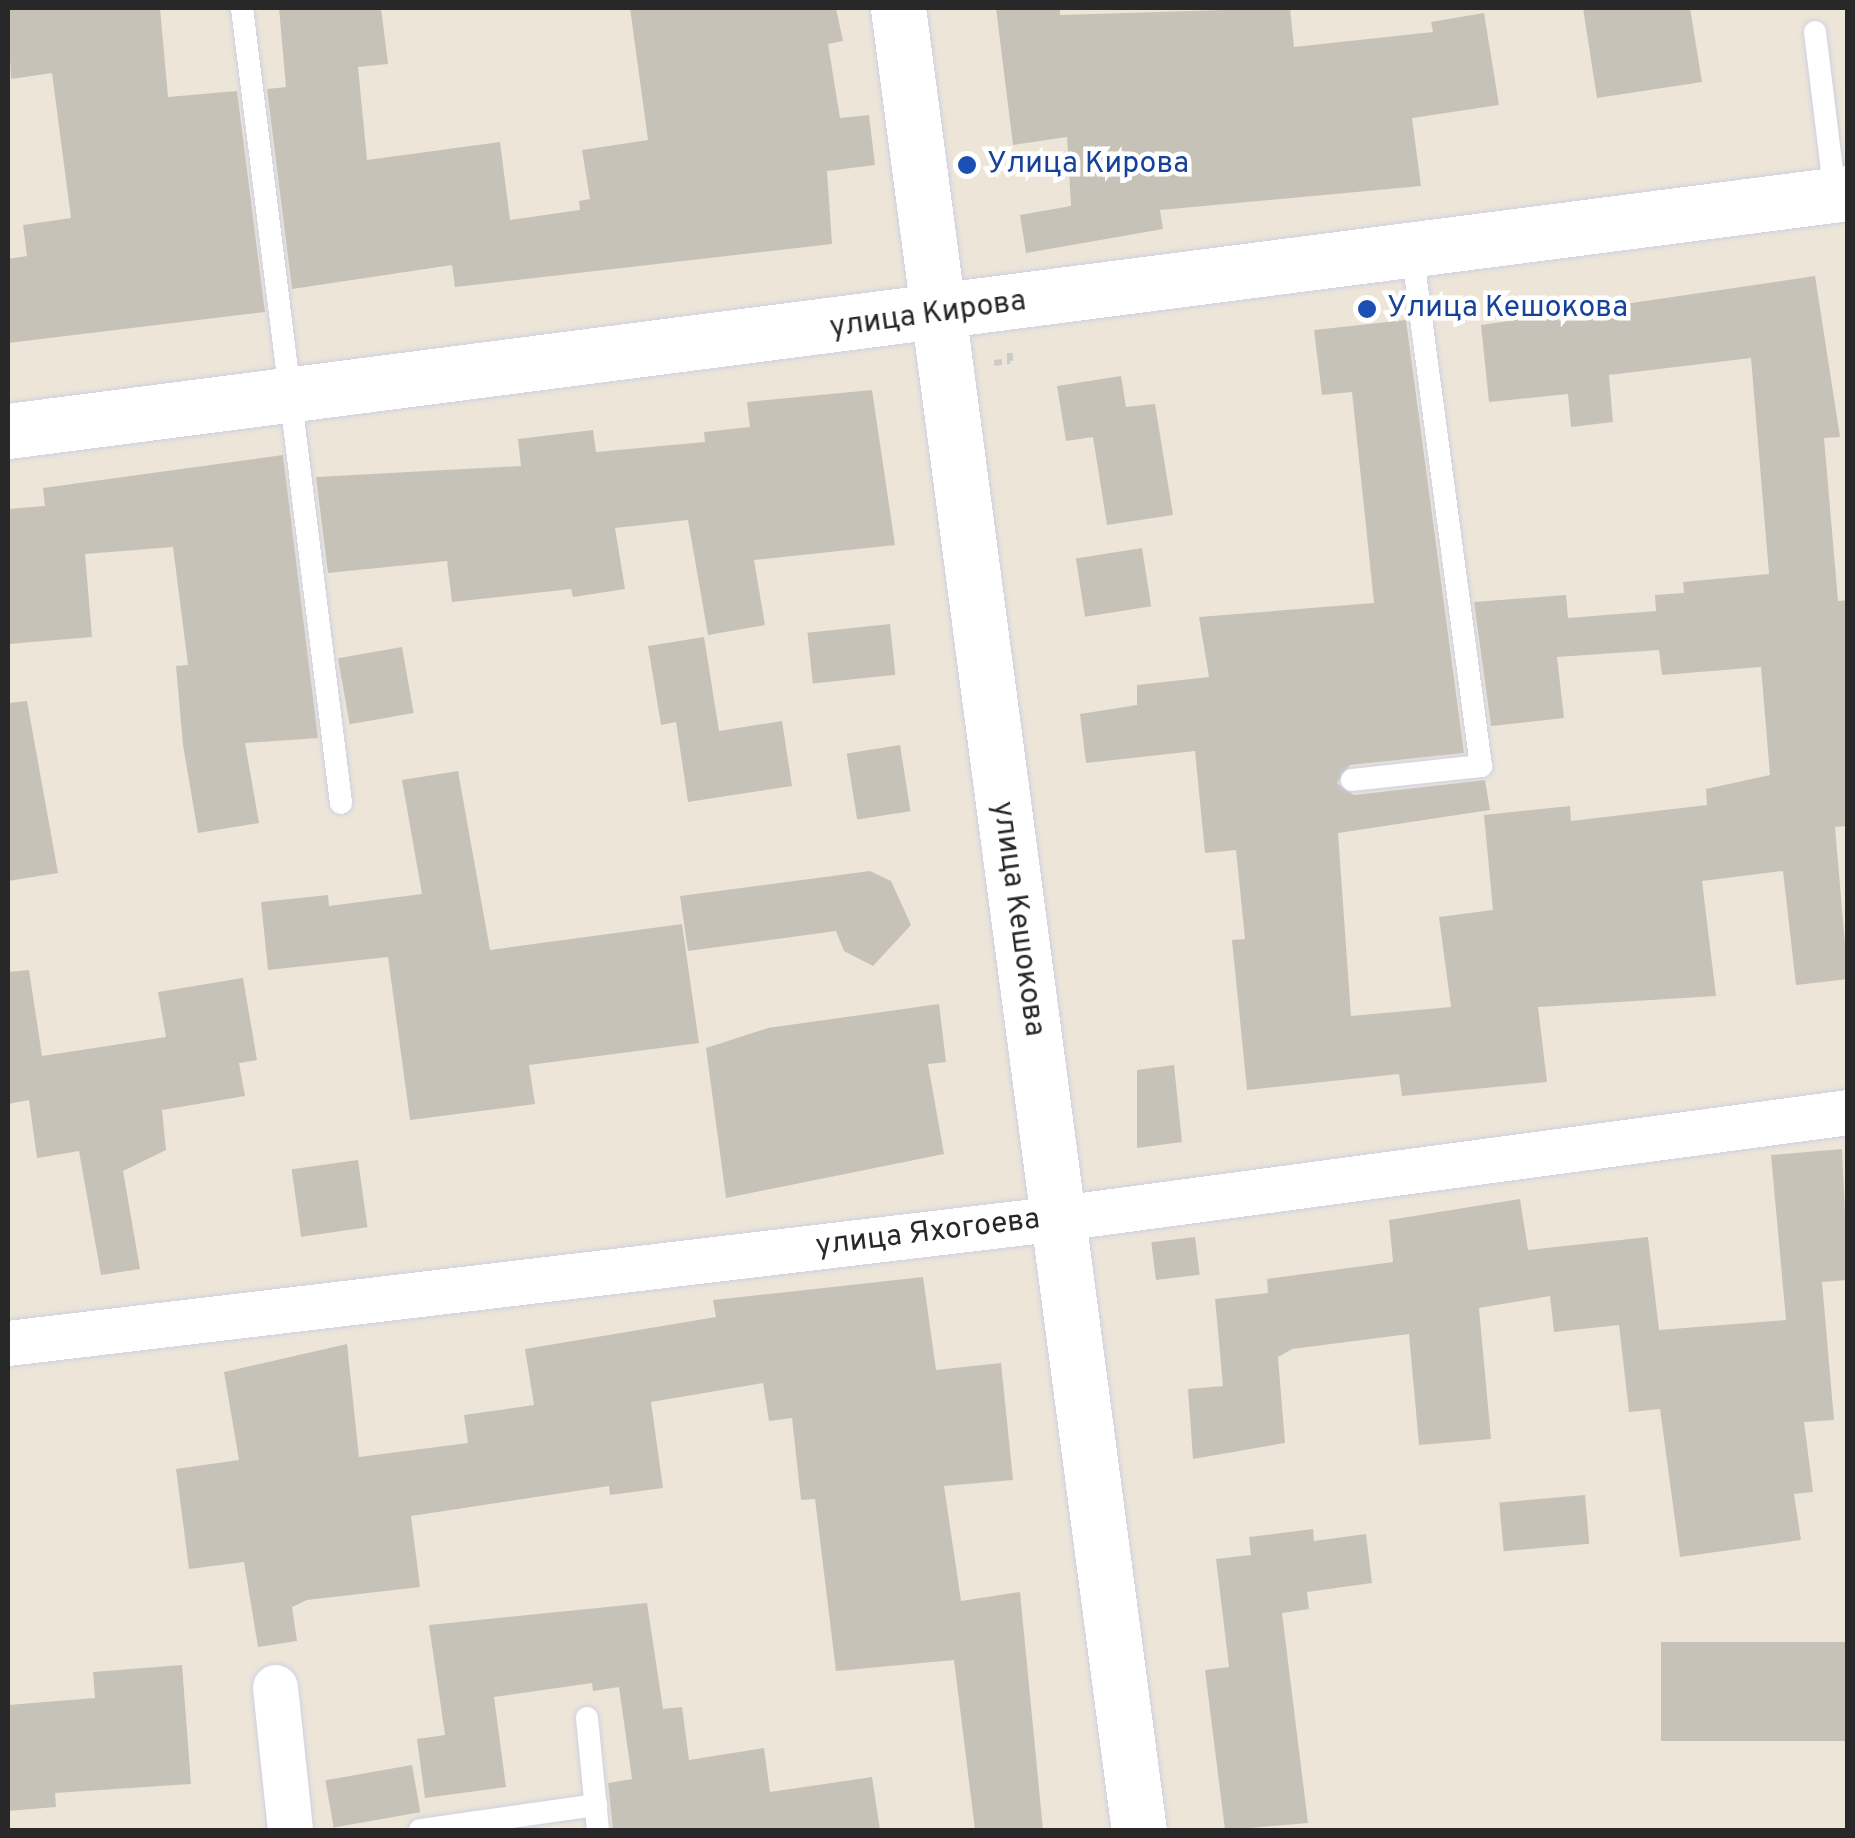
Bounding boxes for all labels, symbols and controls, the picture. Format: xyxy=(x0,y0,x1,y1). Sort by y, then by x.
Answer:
place label: Улица Кирова xyxy=(987,147,1189,183)
marker: Улица Кирова xyxy=(956,154,978,176)
street label: улица Кирова xyxy=(828,284,1028,348)
place label: Улица Кешокова xyxy=(1387,291,1628,327)
marker: Улица Кешокова xyxy=(1356,298,1378,320)
street label: улица Кешокова xyxy=(983,799,1051,1039)
street label: улица Яхогоева xyxy=(814,1202,1042,1266)

